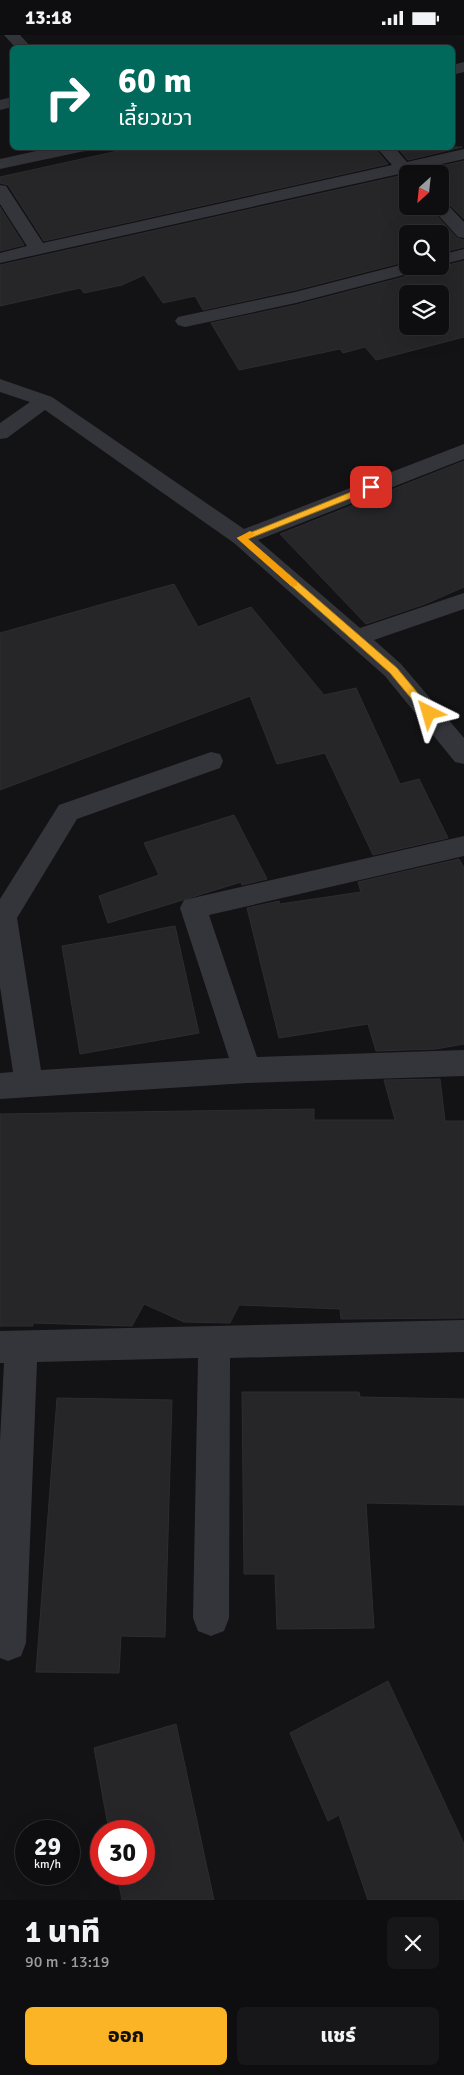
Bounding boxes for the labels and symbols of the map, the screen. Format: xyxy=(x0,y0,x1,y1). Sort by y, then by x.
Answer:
north arrow xyxy=(399,165,449,215)
pin xyxy=(350,466,392,508)
position arrow xyxy=(402,686,454,738)
speed limit sign: 30 xyxy=(90,1820,155,1885)

